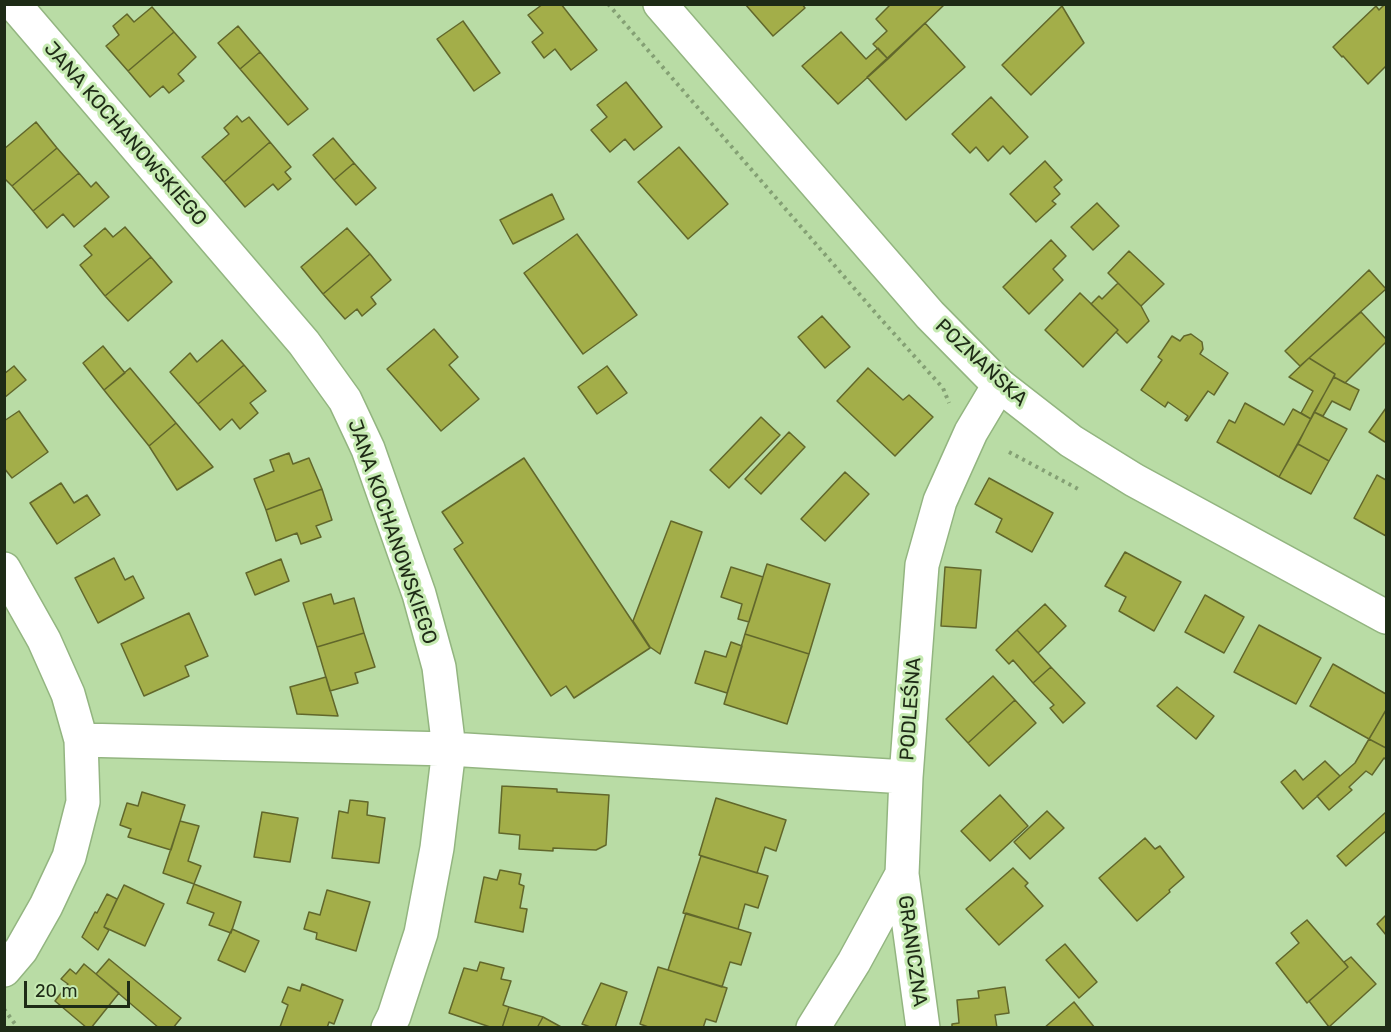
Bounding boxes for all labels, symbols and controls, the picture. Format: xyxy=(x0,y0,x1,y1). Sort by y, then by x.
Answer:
street label: JANA KOCHANOWSKIEGO xyxy=(39,37,211,231)
street label: POZNAŃSKA xyxy=(930,314,1032,412)
street label: JANA KOCHANOWSKIEGO xyxy=(342,417,442,647)
street label: PODLEŚNA xyxy=(895,657,927,761)
street label: GRANICZNA xyxy=(892,894,932,1008)
scale bar xyxy=(27,969,134,1007)
text: 20 m xyxy=(35,980,77,1002)

